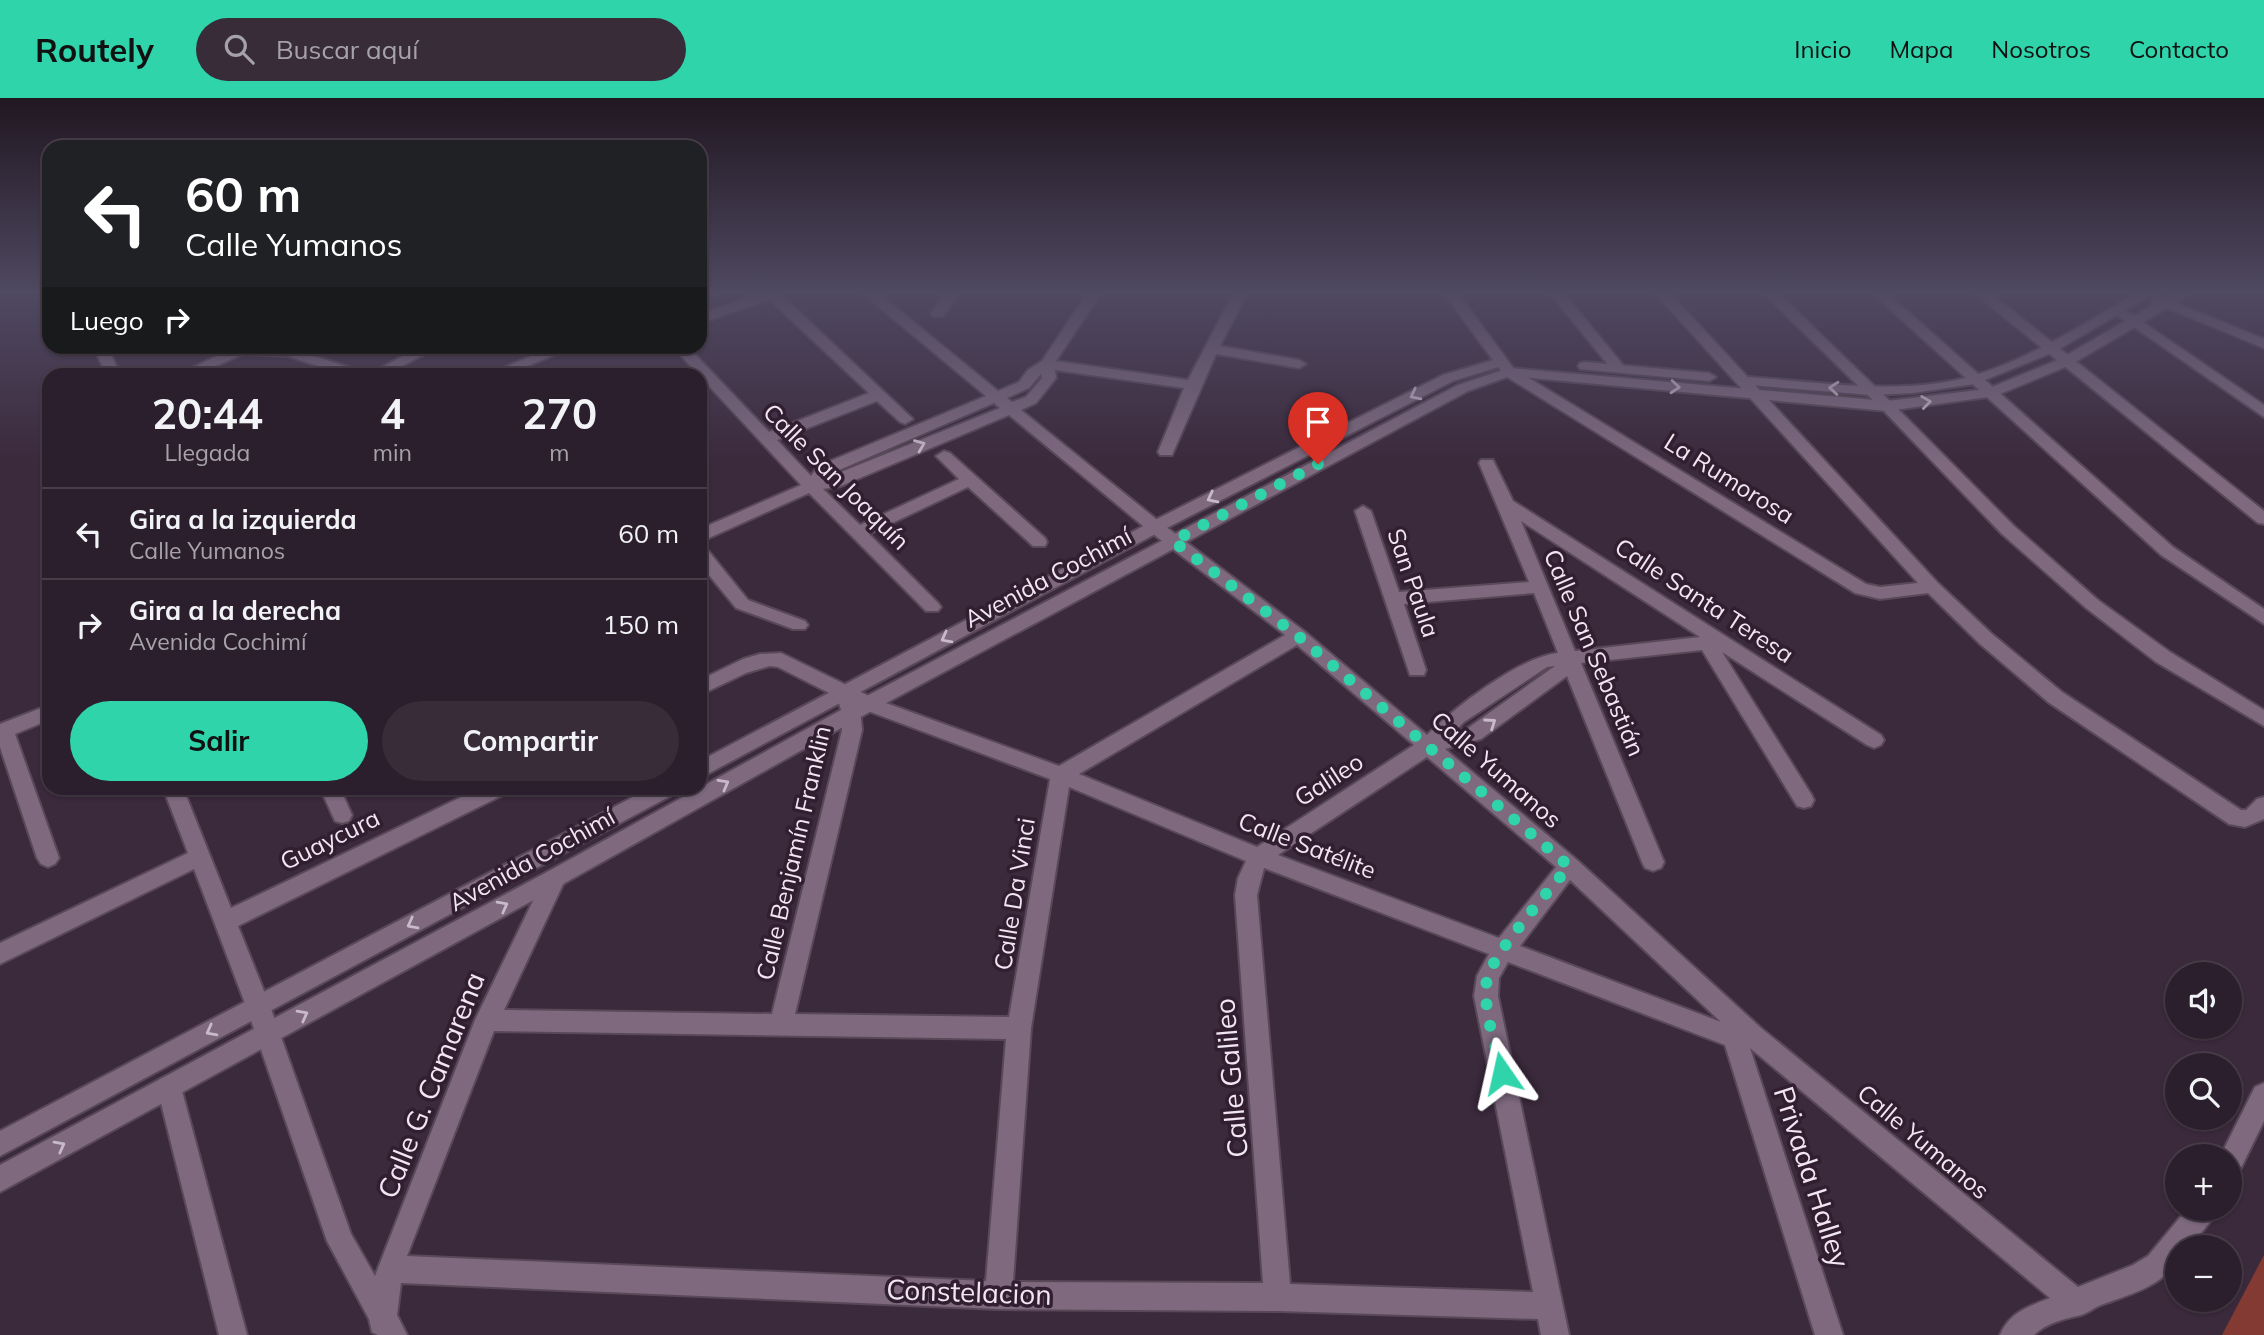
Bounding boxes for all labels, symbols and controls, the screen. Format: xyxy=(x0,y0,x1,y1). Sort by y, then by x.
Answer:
search box xyxy=(196,18,686,81)
text: Routely xyxy=(35,29,154,70)
icon: search xyxy=(220,30,258,68)
text: Buscar aquí xyxy=(276,33,418,66)
text: Inicio xyxy=(1794,34,1851,64)
text: Mapa xyxy=(1889,34,1953,64)
text: Nosotros xyxy=(1991,34,2091,64)
text: Contacto xyxy=(2129,34,2229,64)
text: 60 m xyxy=(185,163,301,224)
icon: left xyxy=(70,168,161,259)
text: Calle Yumanos xyxy=(185,224,402,264)
icon: right xyxy=(158,301,196,339)
text: Luego xyxy=(70,304,144,337)
one-way arrow xyxy=(1669,380,1681,395)
one-way arrow xyxy=(1828,381,1839,396)
one-way arrow xyxy=(1410,386,1422,400)
text: 20:44 xyxy=(152,387,263,440)
text: 4 xyxy=(380,387,405,440)
text: 270 xyxy=(522,387,597,440)
pin xyxy=(1288,392,1348,464)
one-way arrow xyxy=(1920,395,1932,410)
street label: Calle San Joaquín xyxy=(757,397,916,556)
icon: arrive xyxy=(1299,403,1337,441)
street label: La Rumorosa xyxy=(1659,426,1800,530)
text: Llegada xyxy=(164,438,250,467)
text: min xyxy=(373,438,412,467)
text: m xyxy=(549,438,570,467)
one-way arrow xyxy=(913,439,925,453)
one-way arrow xyxy=(1207,490,1220,503)
text: Gira a la izquierda xyxy=(129,503,357,536)
icon: left xyxy=(70,515,108,553)
text: 60 m xyxy=(618,517,679,550)
street label: Avenida Cochimí xyxy=(959,520,1137,634)
street label: San Paula xyxy=(1381,524,1447,641)
street label: Calle Santa Teresa xyxy=(1609,531,1800,669)
text: Calle Yumanos xyxy=(129,536,285,565)
street label: Calle San Sebastián xyxy=(1538,545,1652,761)
text: Gira a la derecha xyxy=(129,594,341,627)
icon: right xyxy=(70,606,108,644)
text: 150 m xyxy=(603,608,679,641)
text: Avenida Cochimí xyxy=(129,627,306,656)
one-way arrow xyxy=(941,630,953,644)
button: Salir xyxy=(70,701,368,781)
button: Compartir xyxy=(382,701,679,781)
street label: Calle Yumanos xyxy=(1425,704,1568,834)
one-way arrow xyxy=(1483,719,1496,731)
street label: Calle Benjamín Franklin xyxy=(749,723,837,983)
street label: Galileo xyxy=(1288,746,1368,812)
one-way arrow xyxy=(716,779,729,792)
street label: Avenida Cochimí xyxy=(443,800,621,917)
street label: Guaycura xyxy=(275,802,384,876)
street label: Calle Satélite xyxy=(1234,805,1380,885)
street label: Calle Da Vinci xyxy=(987,815,1041,972)
one-way arrow xyxy=(496,901,509,914)
one-way arrow xyxy=(407,916,419,929)
map controls xyxy=(2165,962,2242,1312)
button: sound xyxy=(2165,962,2242,1039)
street label: Calle G. Camarena xyxy=(369,967,492,1203)
street label: Calle Galileo xyxy=(1206,997,1255,1159)
one-way arrow xyxy=(296,1010,309,1023)
one-way arrow xyxy=(206,1023,219,1036)
position arrow xyxy=(1465,1036,1539,1110)
button: search xyxy=(2165,1053,2242,1130)
street label: Calle Yumanos xyxy=(1852,1077,1996,1205)
street label: Privada Halley xyxy=(1767,1082,1858,1272)
one-way arrow xyxy=(53,1141,65,1154)
button: + xyxy=(2165,1144,2242,1221)
button: − xyxy=(2165,1235,2242,1312)
street label: Constelacion xyxy=(886,1271,1052,1312)

